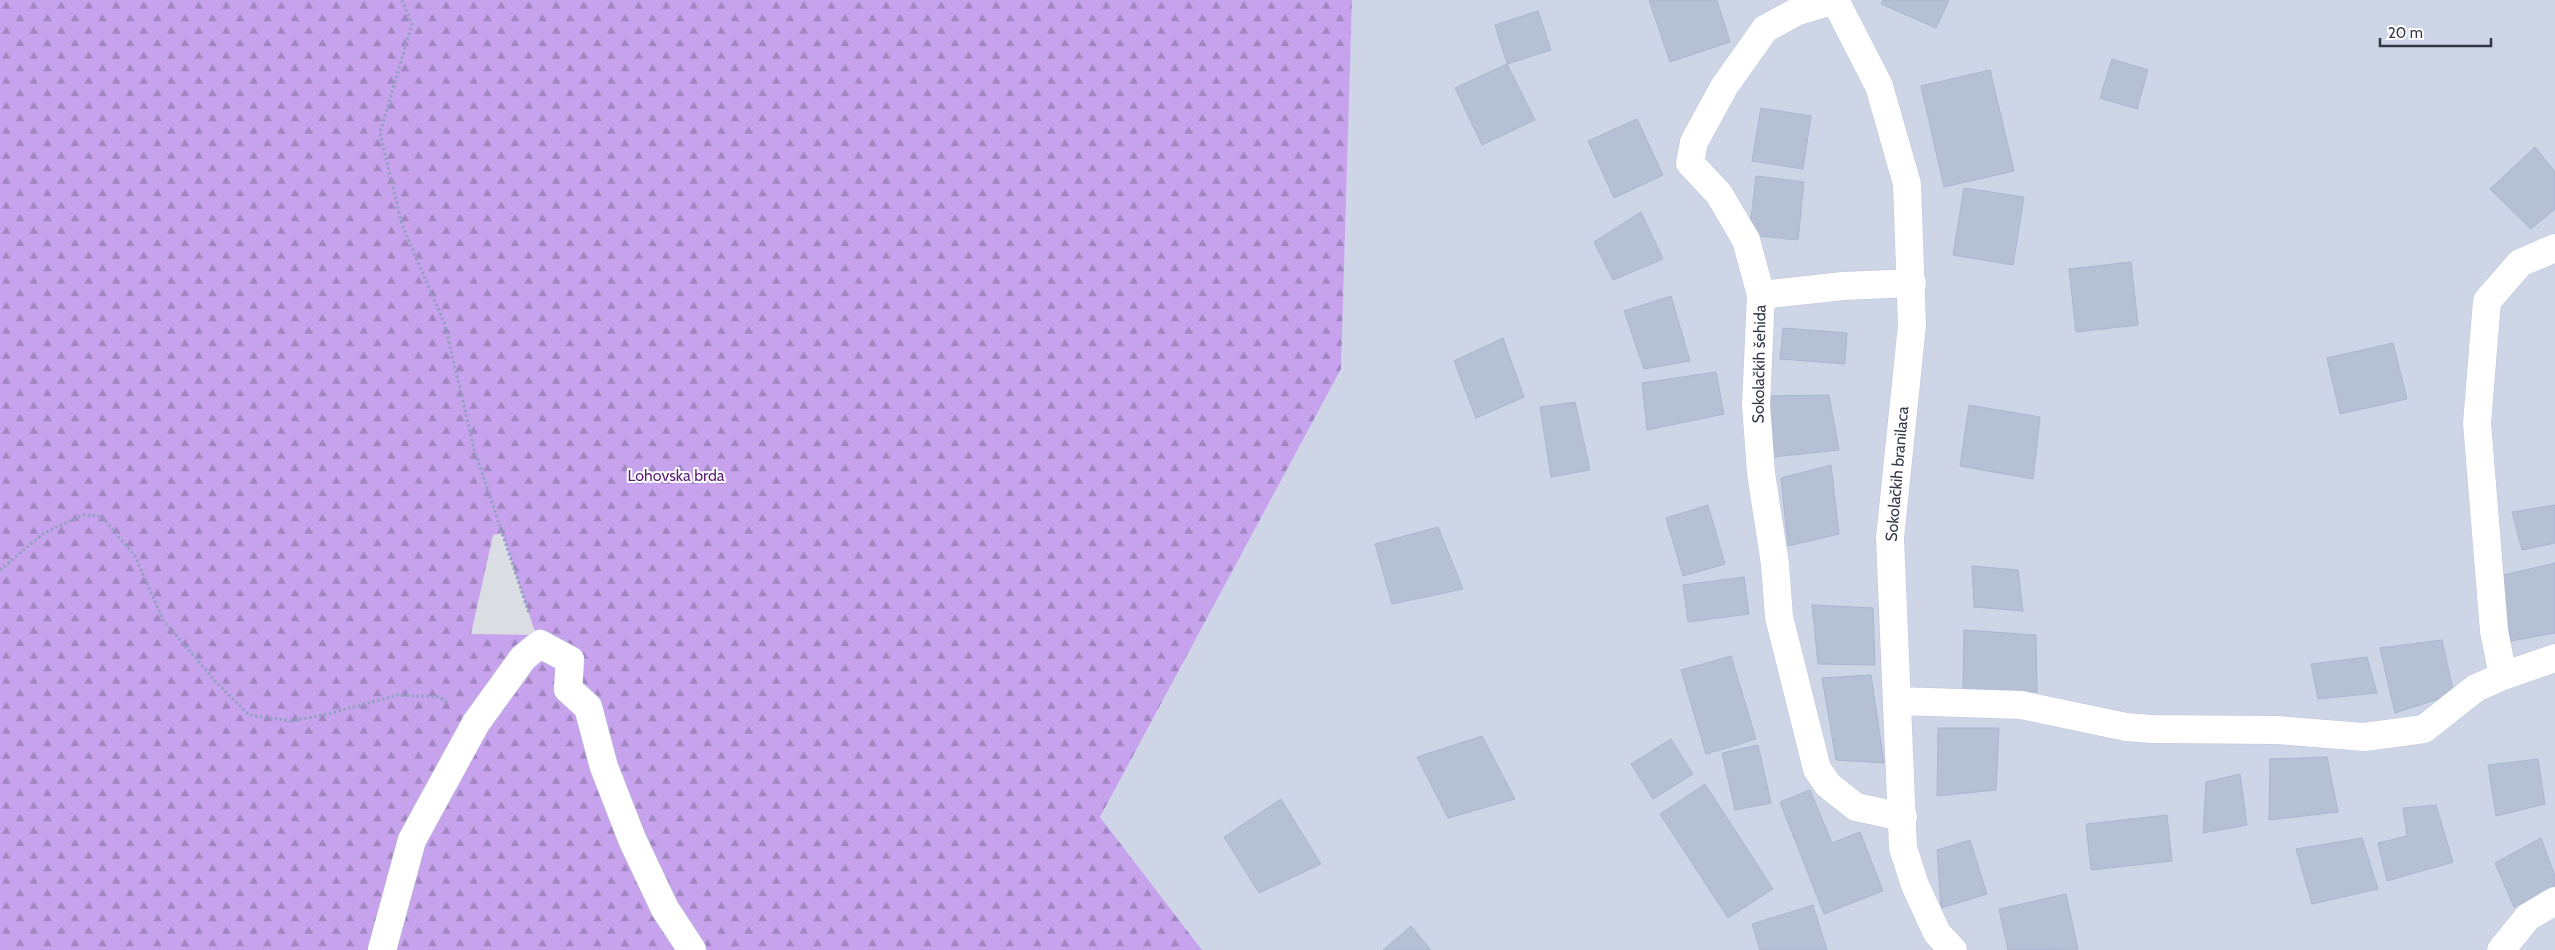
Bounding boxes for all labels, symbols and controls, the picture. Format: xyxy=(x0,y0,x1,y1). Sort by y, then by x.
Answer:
scale bar xyxy=(2380,15,2491,47)
text: 20 m xyxy=(2388,24,2423,42)
street label: Sokolačkih šehida xyxy=(1748,304,1770,424)
street label: Sokolačkih branilaca xyxy=(1882,405,1912,542)
park label: Lohovska brda xyxy=(627,466,725,485)

